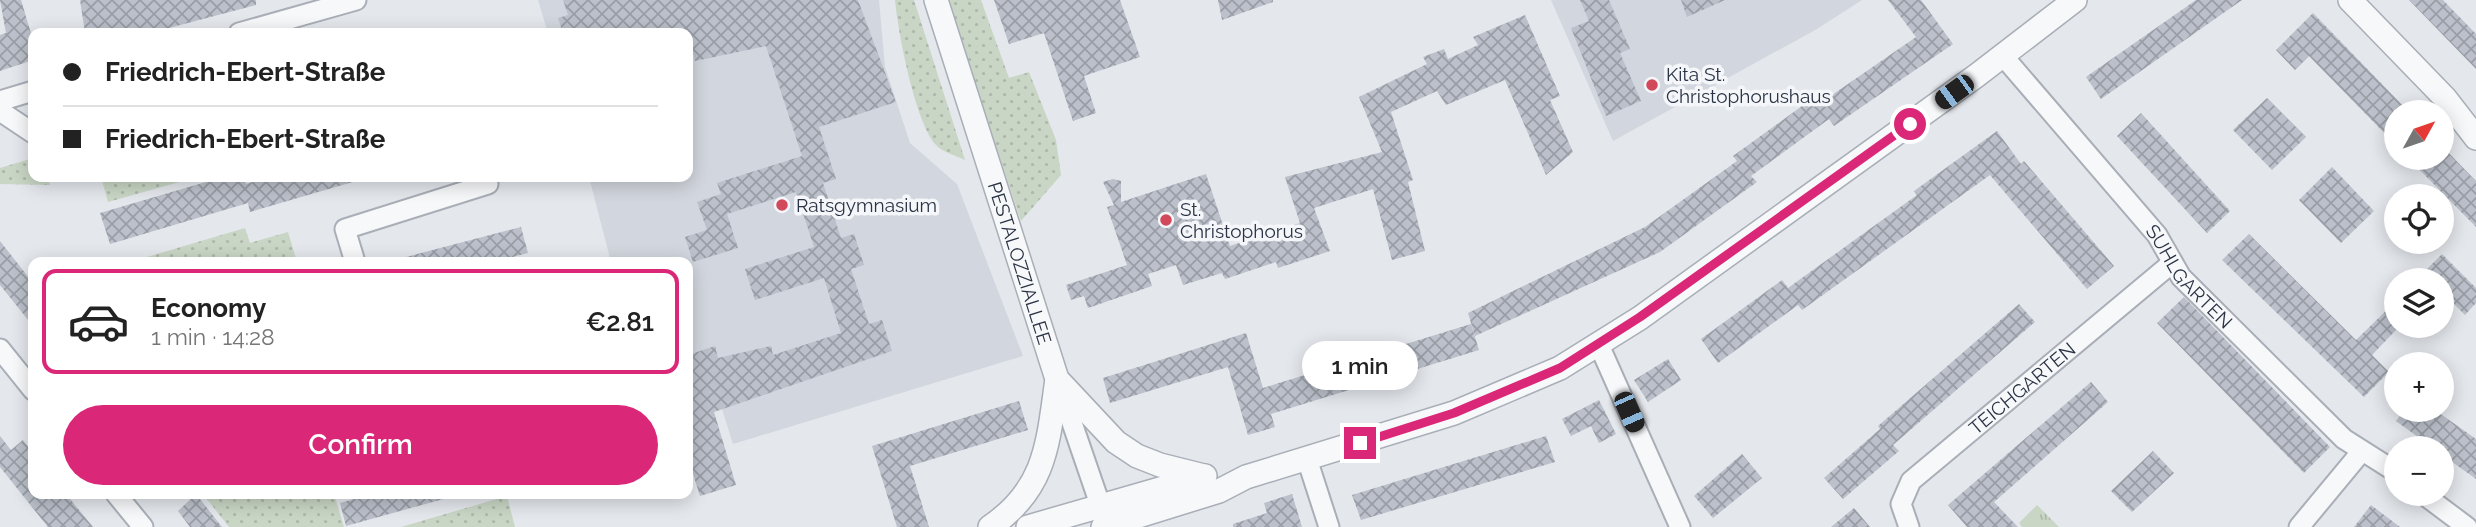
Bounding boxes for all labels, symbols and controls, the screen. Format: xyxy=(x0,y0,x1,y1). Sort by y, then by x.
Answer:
text: Friedrich-Ebert-Straße xyxy=(105,57,385,87)
place label: Kita St. Christophorushaus xyxy=(1666,63,1831,107)
car xyxy=(1931,71,1978,113)
marker: Kita St. Christophorushaus xyxy=(1644,77,1660,93)
north arrow xyxy=(2384,100,2454,170)
map controls xyxy=(2384,100,2454,506)
route start xyxy=(1894,108,1926,140)
text: Friedrich-Ebert-Straße xyxy=(105,124,385,154)
street label: PESTALOZZIALLEE xyxy=(984,179,1056,347)
button: locate xyxy=(2384,184,2454,254)
place label: Ratsgymnasium xyxy=(796,194,937,216)
marker: Ratsgymnasium xyxy=(774,197,790,213)
place label: St. Christophorus xyxy=(1180,198,1303,242)
marker: St. Christophorus xyxy=(1158,212,1174,228)
street label: SUHLGARTEN xyxy=(2142,220,2237,333)
button: layers xyxy=(2384,268,2454,338)
icon: car xyxy=(67,290,130,353)
text: Economy xyxy=(151,293,266,323)
text: €2.81 xyxy=(586,307,654,337)
text: 1 min · 14:28 xyxy=(151,323,275,350)
street label: TEICHGARTEN xyxy=(1964,338,2079,439)
callout: 1 min xyxy=(1302,342,1418,390)
text: 1 min xyxy=(1331,352,1389,379)
button: + xyxy=(2384,352,2454,422)
car xyxy=(1611,389,1648,435)
button: Confirm xyxy=(63,405,658,485)
route end xyxy=(1344,427,1376,459)
button: − xyxy=(2384,436,2454,506)

